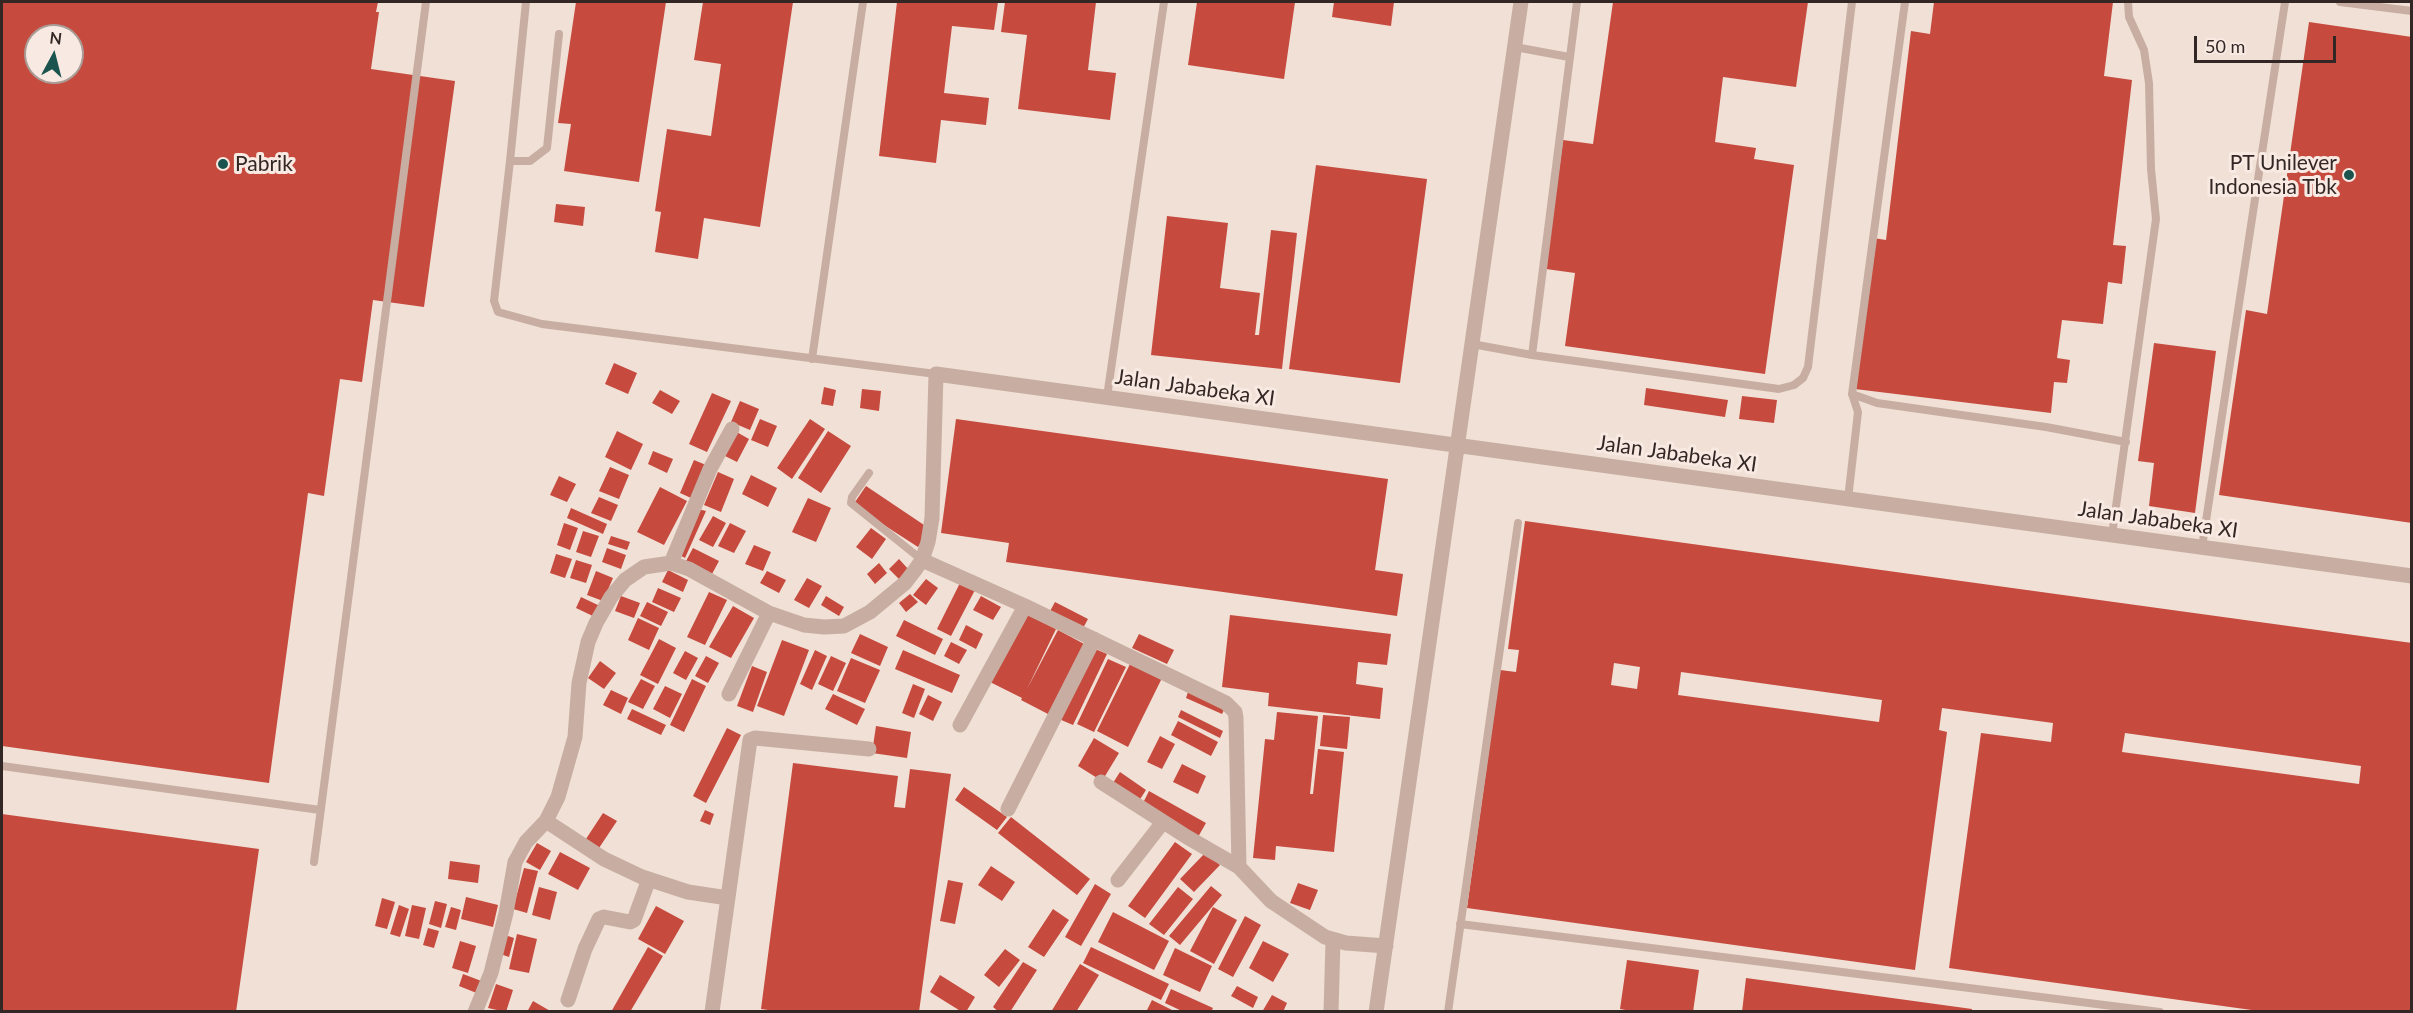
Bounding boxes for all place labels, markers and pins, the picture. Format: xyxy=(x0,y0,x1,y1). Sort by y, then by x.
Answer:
place label: PT Unilever Indonesia Tbk xyxy=(2208,150,2337,200)
place label: Pabrik xyxy=(235,151,293,177)
marker: Pabrik xyxy=(216,157,230,171)
marker: PT Unilever Indonesia Tbk xyxy=(2342,168,2356,182)

